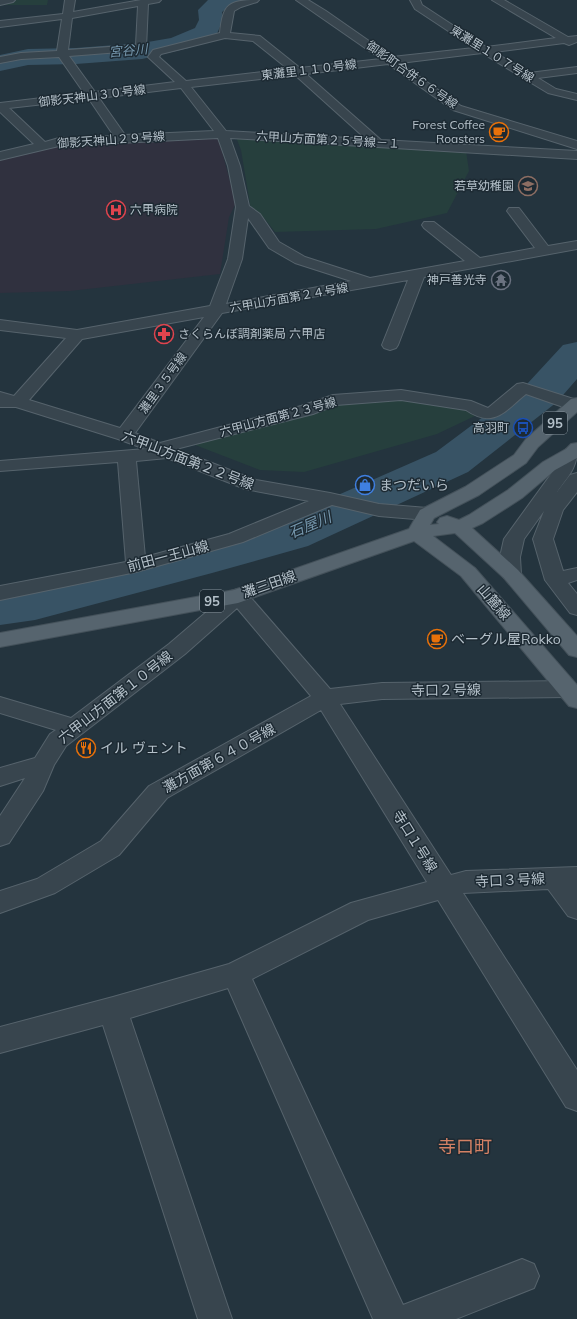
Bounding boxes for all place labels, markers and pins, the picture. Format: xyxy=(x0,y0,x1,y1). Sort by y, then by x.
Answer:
place label: Forest Coffee Roasters xyxy=(412,117,485,146)
cafe icon: Forest Coffee Roasters xyxy=(488,121,510,143)
school or university icon: 若草幼稚園 xyxy=(517,175,539,197)
place label: 若草幼稚園 xyxy=(454,178,514,193)
hospital icon: 六甲病院 xyxy=(105,199,127,221)
place label: 六甲病院 xyxy=(130,202,178,217)
temple icon: 神戸善光寺 xyxy=(490,269,512,291)
place label: 神戸善光寺 xyxy=(427,272,487,287)
pharmacy icon: さくらんぼ調剤薬局 六甲店 xyxy=(153,323,175,345)
place label: さくらんぼ調剤薬局 六甲店 xyxy=(178,326,325,341)
bus stop icon: 高羽町 xyxy=(512,417,534,439)
place label: 高羽町 xyxy=(473,420,509,435)
shop icon: まつだいら xyxy=(354,474,376,496)
place label: まつだいら xyxy=(379,476,449,494)
cafe icon: ベーグル屋Rokko xyxy=(426,628,448,650)
place label: ベーグル屋Rokko xyxy=(451,630,561,648)
restaurant icon: イル ヴェント xyxy=(75,737,97,759)
place label: イル ヴェント xyxy=(100,739,188,757)

